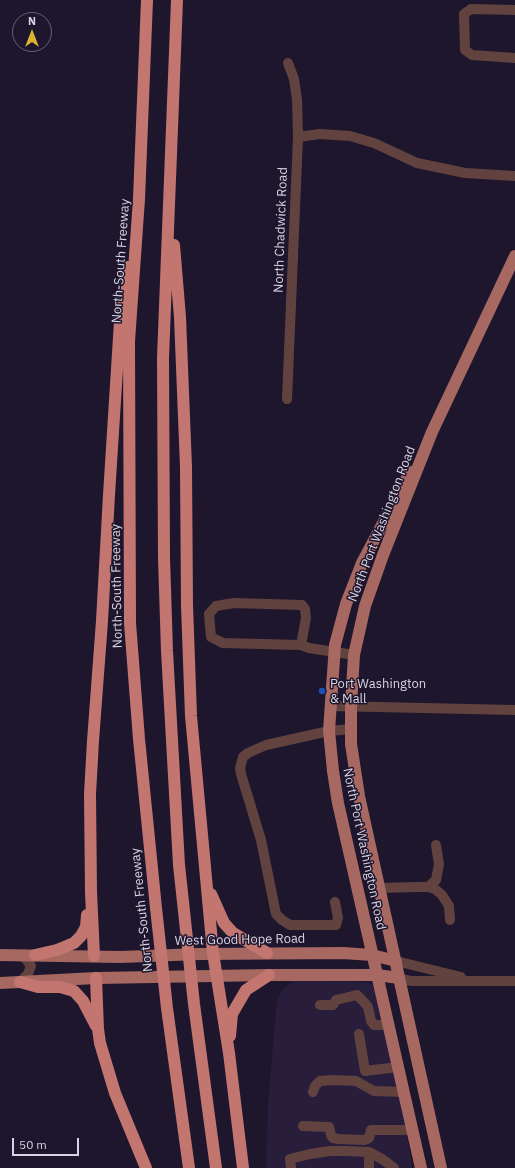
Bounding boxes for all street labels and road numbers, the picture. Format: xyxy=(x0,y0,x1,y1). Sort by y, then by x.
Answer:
street label: North Chadwick Road xyxy=(271,167,291,293)
street label: North-South Freeway xyxy=(109,198,133,324)
street label: North Port Washington Road xyxy=(345,444,419,604)
street label: North-South Freeway xyxy=(108,524,126,648)
street label: North Port Washington Road xyxy=(339,766,389,932)
street label: North-South Freeway xyxy=(128,847,156,973)
street label: West Good Hope Road xyxy=(175,931,305,949)

